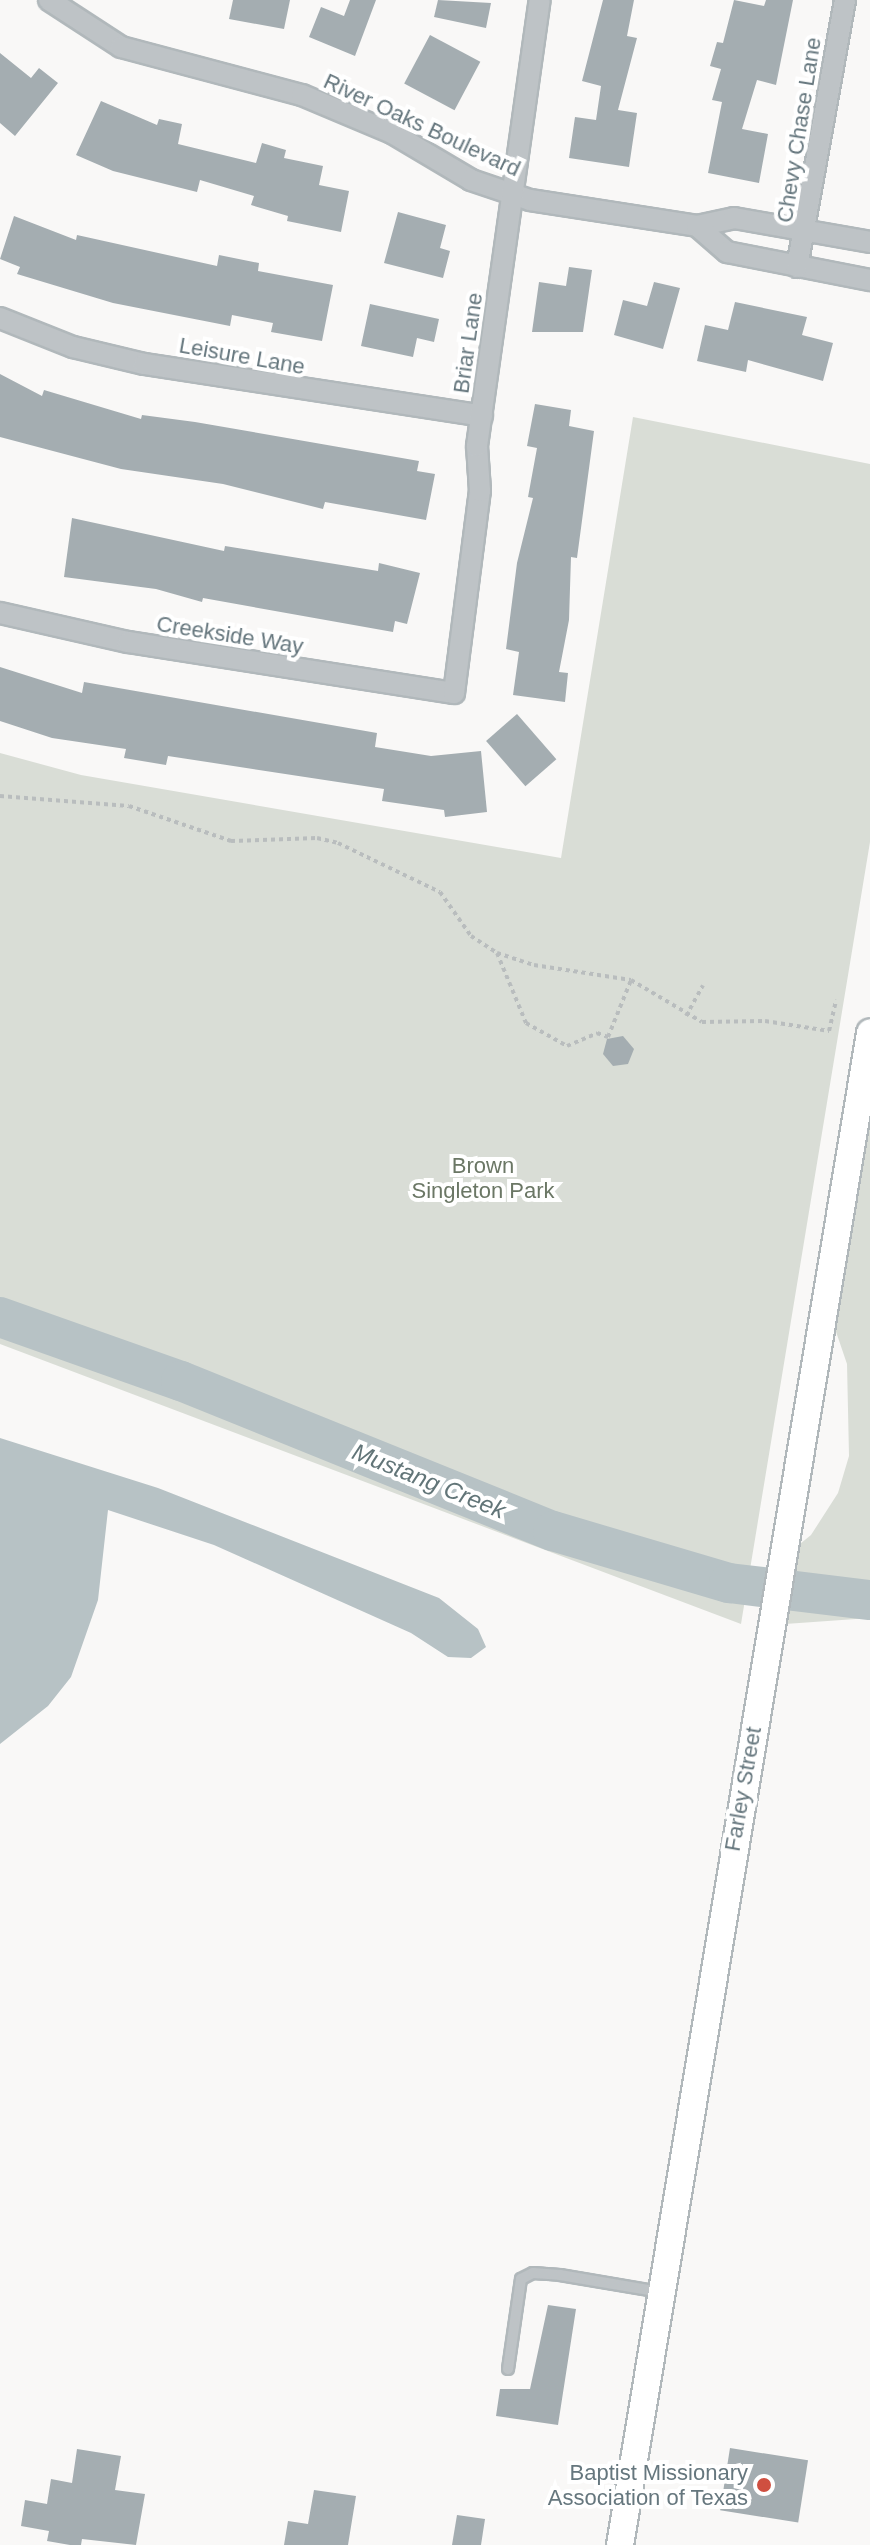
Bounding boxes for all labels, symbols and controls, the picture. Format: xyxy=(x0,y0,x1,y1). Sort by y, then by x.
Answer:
street label: Chevy Chase Lane xyxy=(771,36,827,224)
street label: River Oaks Boulevard xyxy=(319,68,525,182)
street label: Briar Lane xyxy=(448,291,488,395)
street label: Leisure Lane xyxy=(177,332,307,380)
street label: Creekside Way xyxy=(155,610,305,660)
park label: Brown Singleton Park xyxy=(411,1152,555,1204)
water label: Mustang Creek xyxy=(348,1437,510,1525)
street label: Farley Street xyxy=(719,1725,767,1853)
place label: Baptist Missionary Association of Texas xyxy=(547,2459,748,2510)
marker: Baptist Missionary Association of Texas xyxy=(755,2476,773,2494)

